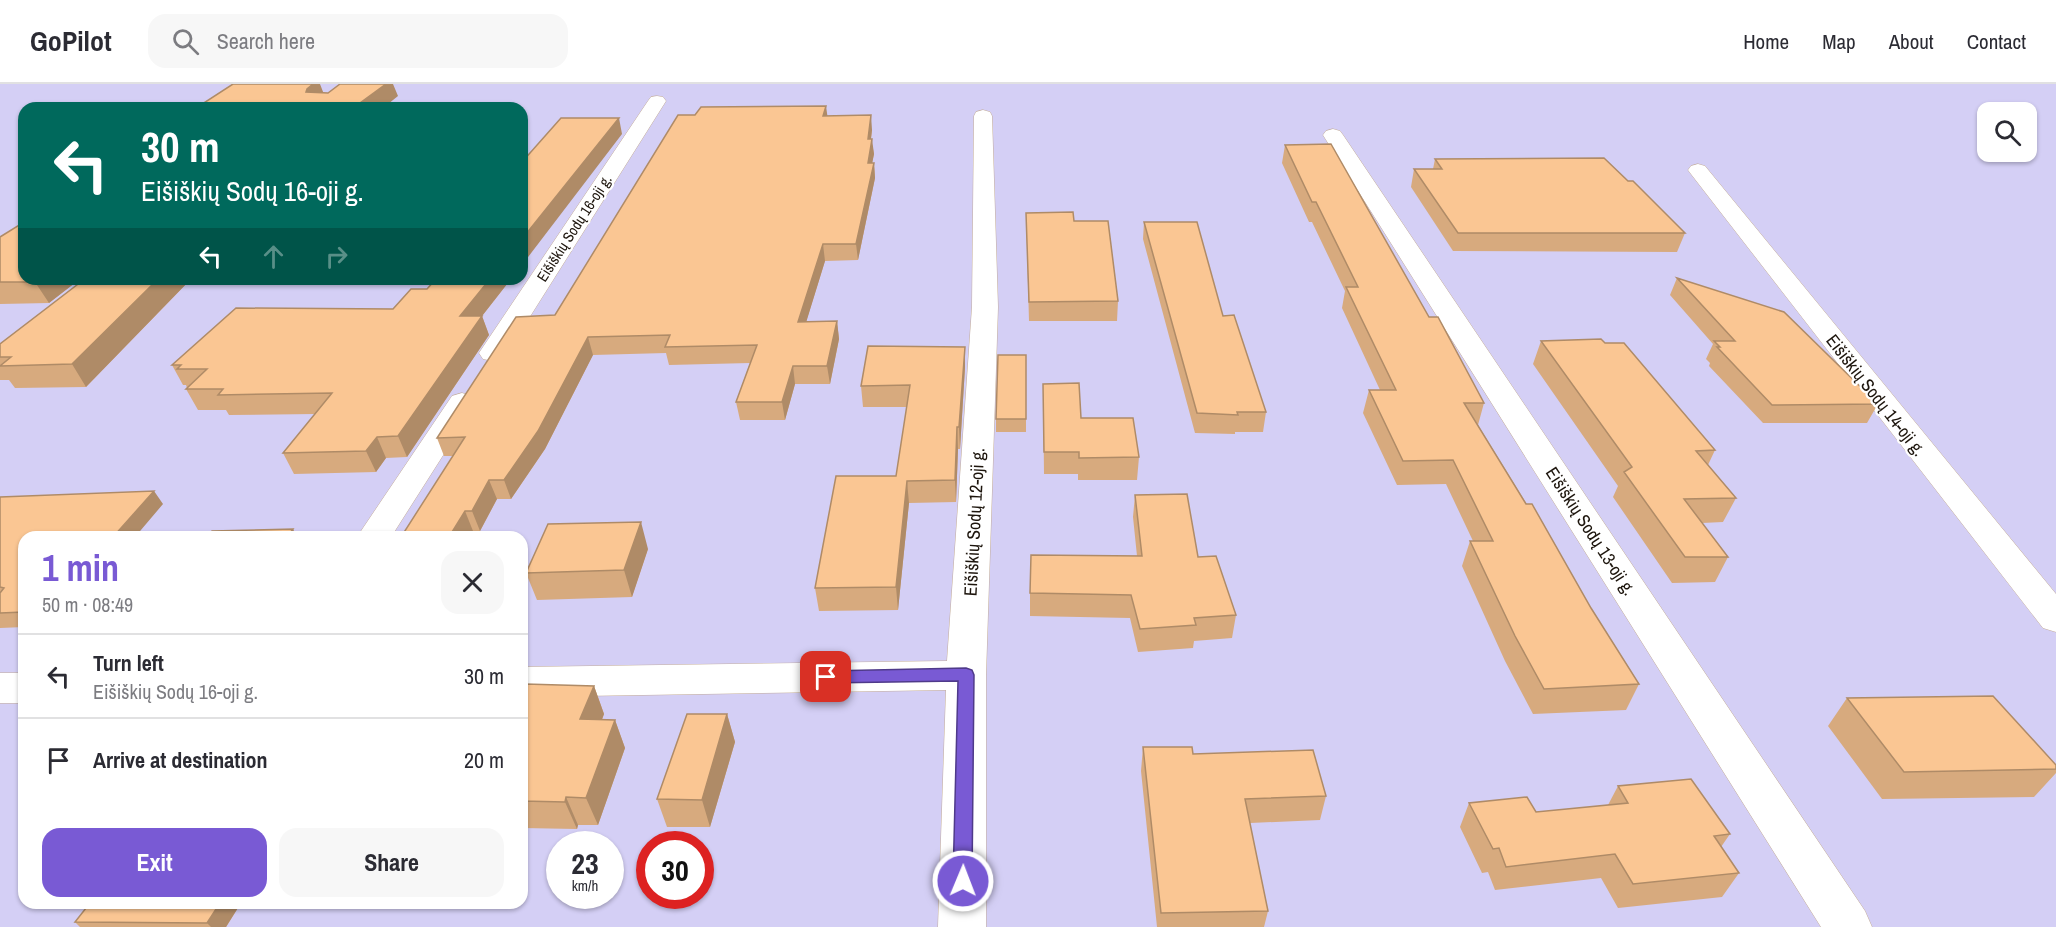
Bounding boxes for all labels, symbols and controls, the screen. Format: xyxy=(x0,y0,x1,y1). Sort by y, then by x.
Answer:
search box xyxy=(148,14,568,68)
text: GoPilot xyxy=(30,22,112,60)
icon: search xyxy=(169,25,202,58)
text: Search here xyxy=(217,26,315,56)
text: Home xyxy=(1743,27,1789,56)
text: Map xyxy=(1822,27,1856,56)
text: About xyxy=(1889,27,1934,56)
text: Contact xyxy=(1967,27,2026,56)
map controls xyxy=(1977,102,2037,162)
button: search xyxy=(1977,102,2037,162)
text: 30 m xyxy=(141,119,220,175)
icon: left xyxy=(42,126,120,204)
street label: Eišiškių Sodų 16-oji g. xyxy=(531,170,617,286)
text: Eišiškių Sodų 16-oji g. xyxy=(141,173,364,209)
icon: left xyxy=(194,240,227,273)
icon: ahead xyxy=(257,240,290,273)
icon: right xyxy=(320,240,353,273)
street label: Eišiškių Sodų 14-oji g. xyxy=(1820,329,1932,461)
street label: Eišiškių Sodų 12-oji g. xyxy=(958,447,990,597)
street label: Eišiškių Sodų 13-oji g. xyxy=(1540,462,1642,600)
text: 1 min xyxy=(42,544,119,592)
button: close xyxy=(441,551,504,614)
text: 50 m · 08:49 xyxy=(42,591,133,618)
text: Turn left xyxy=(93,648,164,678)
pin xyxy=(800,651,851,702)
icon: left xyxy=(42,660,75,693)
icon: arrive xyxy=(809,660,842,693)
text: 30 m xyxy=(464,661,504,691)
text: Eišiškių Sodų 16-oji g. xyxy=(93,678,258,705)
icon: arrive xyxy=(42,744,75,777)
text: Arrive at destination xyxy=(93,745,267,775)
text: 20 m xyxy=(464,745,504,775)
button: Exit xyxy=(42,828,267,897)
button: Share xyxy=(279,828,504,897)
speed limit sign: 30 xyxy=(636,831,714,909)
text: 23 xyxy=(571,843,599,883)
position arrow xyxy=(931,849,995,913)
text: km/h xyxy=(572,875,598,896)

